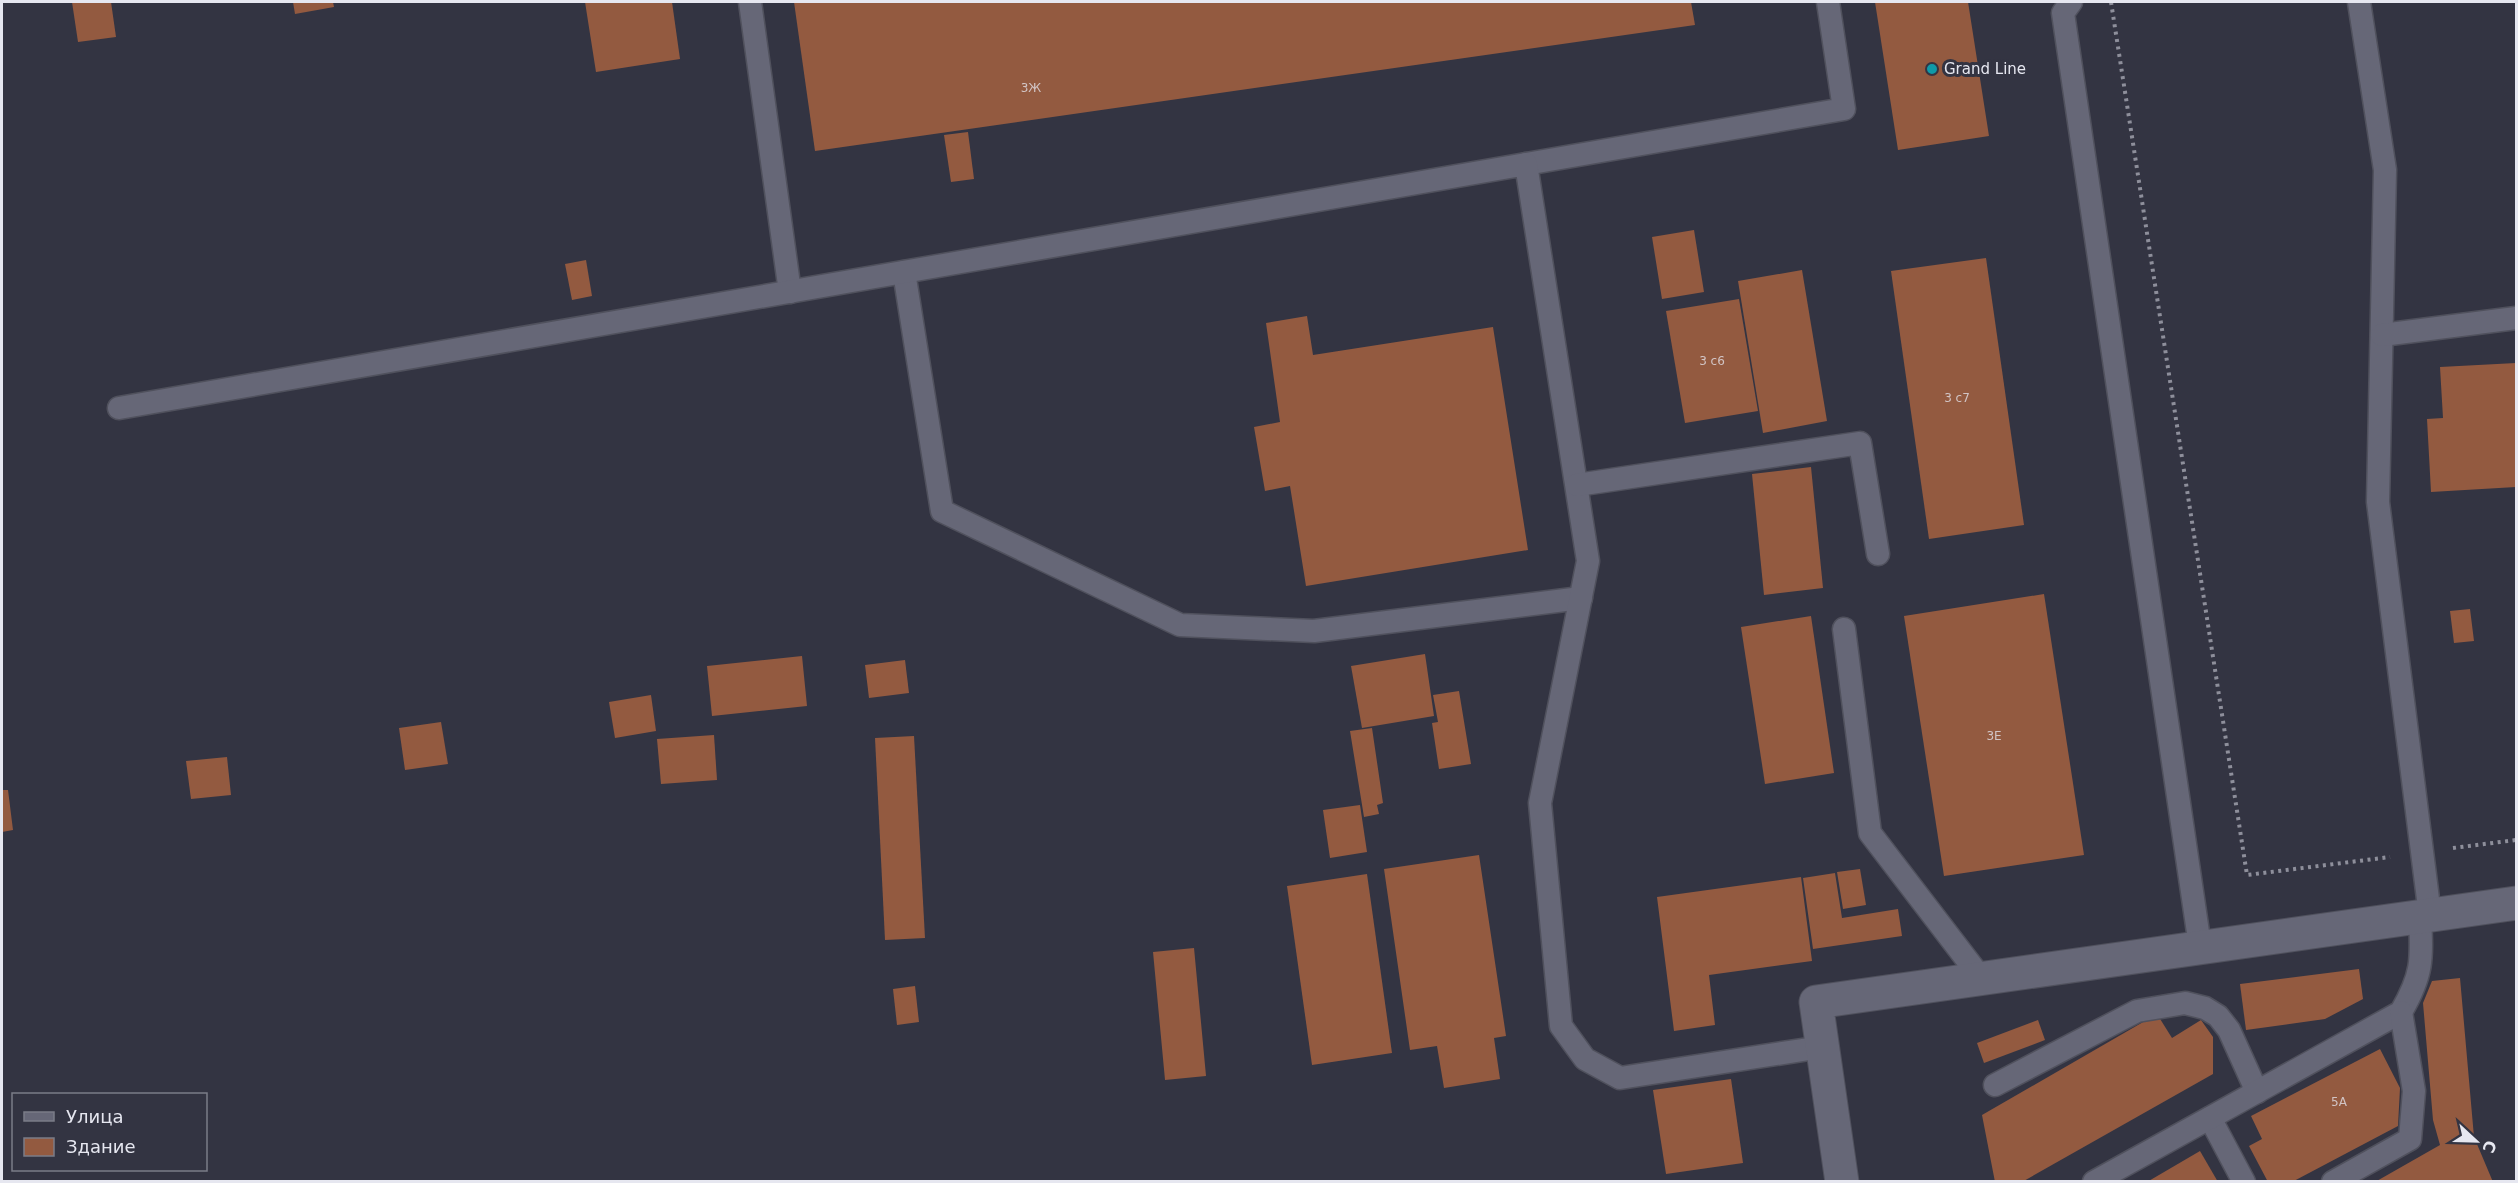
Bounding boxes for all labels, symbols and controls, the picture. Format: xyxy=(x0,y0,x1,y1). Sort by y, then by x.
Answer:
place label: Grand Line xyxy=(1944,60,2026,78)
marker: Grand Line xyxy=(1925,62,1939,76)
house number: 3Ж xyxy=(1021,81,1041,95)
house number: 3 с6 xyxy=(1699,354,1725,368)
house number: 3 с7 xyxy=(1944,391,1970,405)
house number: 3Е xyxy=(1986,729,2002,743)
legend xyxy=(12,1093,207,1171)
house number: 5А xyxy=(2331,1095,2348,1109)
text: Улица xyxy=(66,1106,123,1127)
north arrow xyxy=(2446,1111,2506,1171)
text: Здание xyxy=(66,1136,136,1157)
text: С xyxy=(2478,1137,2500,1155)

